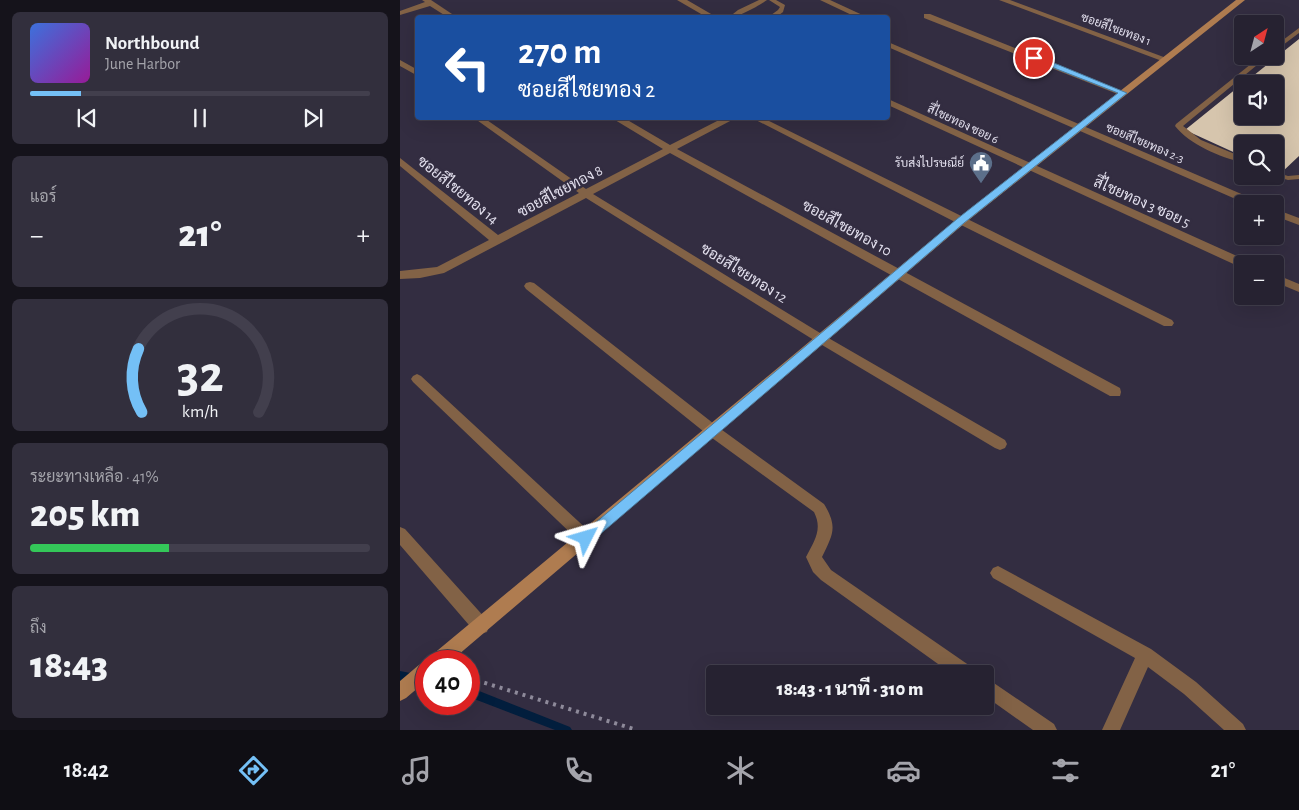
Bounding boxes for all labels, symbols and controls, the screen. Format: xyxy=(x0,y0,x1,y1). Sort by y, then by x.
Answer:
street label: ซอยสีไชยทอง 1 xyxy=(1079,9,1153,47)
north arrow xyxy=(1234,15,1284,65)
map controls xyxy=(1234,15,1284,305)
text: Northbound xyxy=(105,34,200,53)
icon: left xyxy=(435,35,500,100)
text: 270 m xyxy=(518,35,601,70)
pin xyxy=(1013,37,1055,79)
icon: arrive xyxy=(1020,44,1048,72)
text: June Harbor xyxy=(105,56,180,72)
button: sound xyxy=(1234,75,1284,125)
text: ซอยสีไชยทอง 2 xyxy=(518,79,655,101)
street label: สี่ไชยทอง ซอย 6 xyxy=(926,98,1003,146)
icon: previous xyxy=(73,104,101,132)
icon: pause xyxy=(186,104,214,132)
icon: next xyxy=(299,104,327,132)
street label: ซอยสีไชยทอง 2-3 xyxy=(1104,119,1187,165)
button: search xyxy=(1234,135,1284,185)
public building icon: รับส่งไปรษณีย์ xyxy=(968,150,994,184)
street label: ซอยสีไชยทอง 14 xyxy=(414,151,503,227)
place label: รับส่งไปรษณีย์ xyxy=(895,155,964,169)
street label: ซอยสีไชยทอง 8 xyxy=(514,160,605,220)
street label: สี่ไชยทอง 3 ซอย 5 xyxy=(1091,167,1196,230)
text: แอร์ xyxy=(30,189,56,205)
street label: ซอยสีไชยทอง 10 xyxy=(799,195,896,259)
button: + xyxy=(1234,195,1284,245)
text: 21° xyxy=(178,216,222,254)
text: − xyxy=(30,222,43,250)
text: + xyxy=(357,222,370,250)
street label: ซอยสีไชยทอง 12 xyxy=(698,238,791,306)
button: − xyxy=(1234,255,1284,305)
text: 32 xyxy=(177,349,223,401)
text: km/h xyxy=(182,403,218,421)
text: ระยะทางเหลือ · 41% xyxy=(30,469,159,485)
text: 205 km xyxy=(30,496,140,534)
position arrow xyxy=(559,511,611,563)
text: ถึง xyxy=(30,620,47,636)
text: 18:43 xyxy=(30,647,108,685)
speed limit sign: 40 xyxy=(415,650,480,715)
text: 18:43 · 1 นาที · 310 m xyxy=(776,680,924,699)
icon: directions xyxy=(236,753,271,788)
icon: music xyxy=(399,753,434,788)
icon: phone xyxy=(561,753,596,788)
icon: climate xyxy=(723,753,758,788)
icon: car xyxy=(886,753,921,788)
icon: filters xyxy=(1048,753,1083,788)
text: 18:42 xyxy=(64,759,109,781)
text: 21° xyxy=(1211,759,1235,781)

